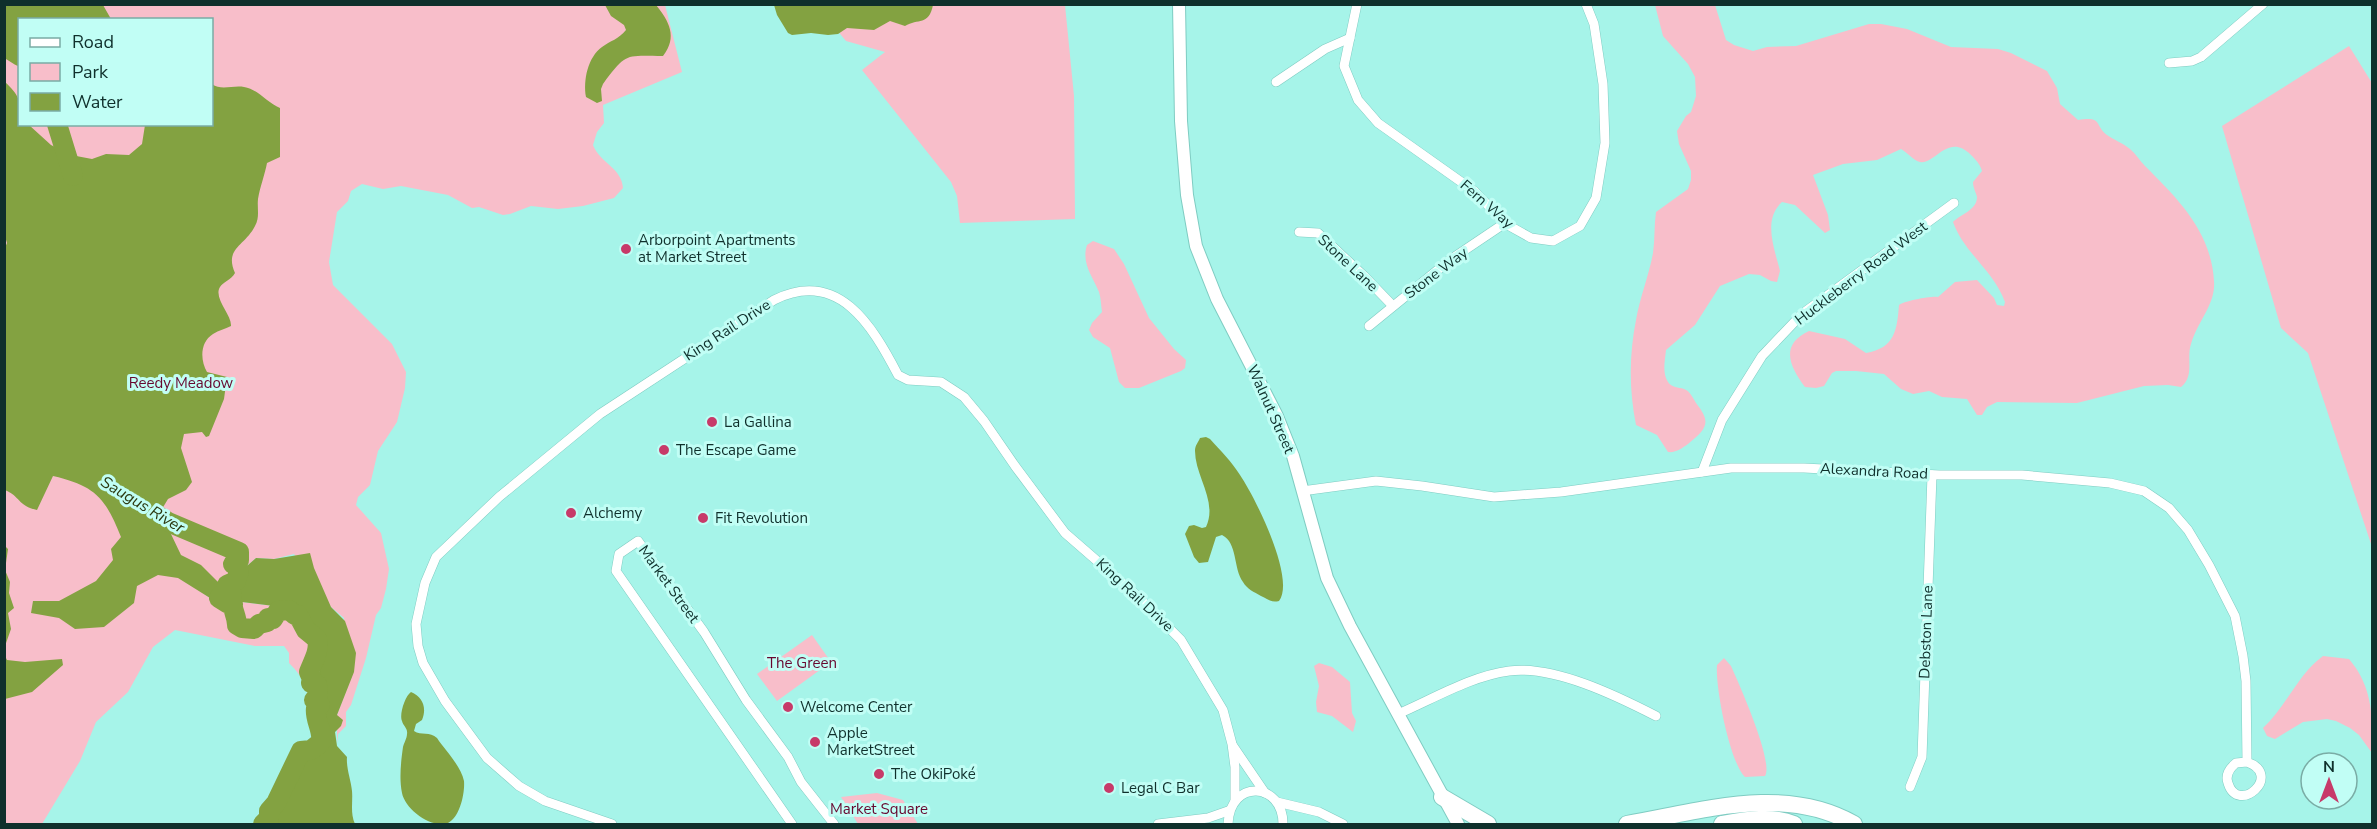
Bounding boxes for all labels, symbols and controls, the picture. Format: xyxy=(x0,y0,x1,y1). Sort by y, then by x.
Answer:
legend xyxy=(18,18,213,126)
text: Road xyxy=(72,30,114,54)
text: Park xyxy=(72,60,109,84)
text: Water xyxy=(72,90,123,114)
street label: Fern Way xyxy=(1456,175,1518,233)
street label: Huckleberry Road West xyxy=(1791,216,1932,329)
place label: Arborpoint Apartments at Market Street xyxy=(638,230,795,267)
street label: Stone Lane xyxy=(1314,230,1382,296)
marker: Arborpoint Apartments at Market Street xyxy=(619,242,633,256)
street label: Stone Way xyxy=(1400,242,1472,303)
street label: King Rail Drive xyxy=(680,295,774,365)
street label: Walnut Street xyxy=(1243,362,1300,457)
park label: Reedy Meadow xyxy=(129,373,234,393)
place label: La Gallina xyxy=(724,412,792,432)
marker: La Gallina xyxy=(705,415,719,429)
place label: The Escape Game xyxy=(676,440,796,460)
marker: The Escape Game xyxy=(657,443,671,457)
street label: Alexandra Road xyxy=(1819,458,1929,484)
water label: Saugus River xyxy=(96,471,190,539)
place label: Alchemy xyxy=(583,503,643,523)
marker: Alchemy xyxy=(564,506,578,520)
place label: Fit Revolution xyxy=(715,508,808,528)
marker: Fit Revolution xyxy=(696,511,710,525)
street label: Market Street xyxy=(634,541,704,627)
street label: King Rail Drive xyxy=(1092,554,1178,636)
street label: Debston Lane xyxy=(1914,585,1938,679)
park label: The Green xyxy=(767,653,837,673)
place label: Welcome Center xyxy=(800,697,913,717)
marker: Welcome Center xyxy=(781,700,795,714)
place label: Apple MarketStreet xyxy=(827,723,915,760)
marker: Apple MarketStreet xyxy=(808,735,822,749)
north arrow xyxy=(2299,751,2359,811)
text: N xyxy=(2323,756,2335,778)
place label: The OkiPoké xyxy=(891,764,976,784)
marker: The OkiPoké xyxy=(872,767,886,781)
place label: Legal C Bar xyxy=(1121,778,1200,798)
marker: Legal C Bar xyxy=(1102,781,1116,795)
park label: Market Square xyxy=(830,799,928,819)

